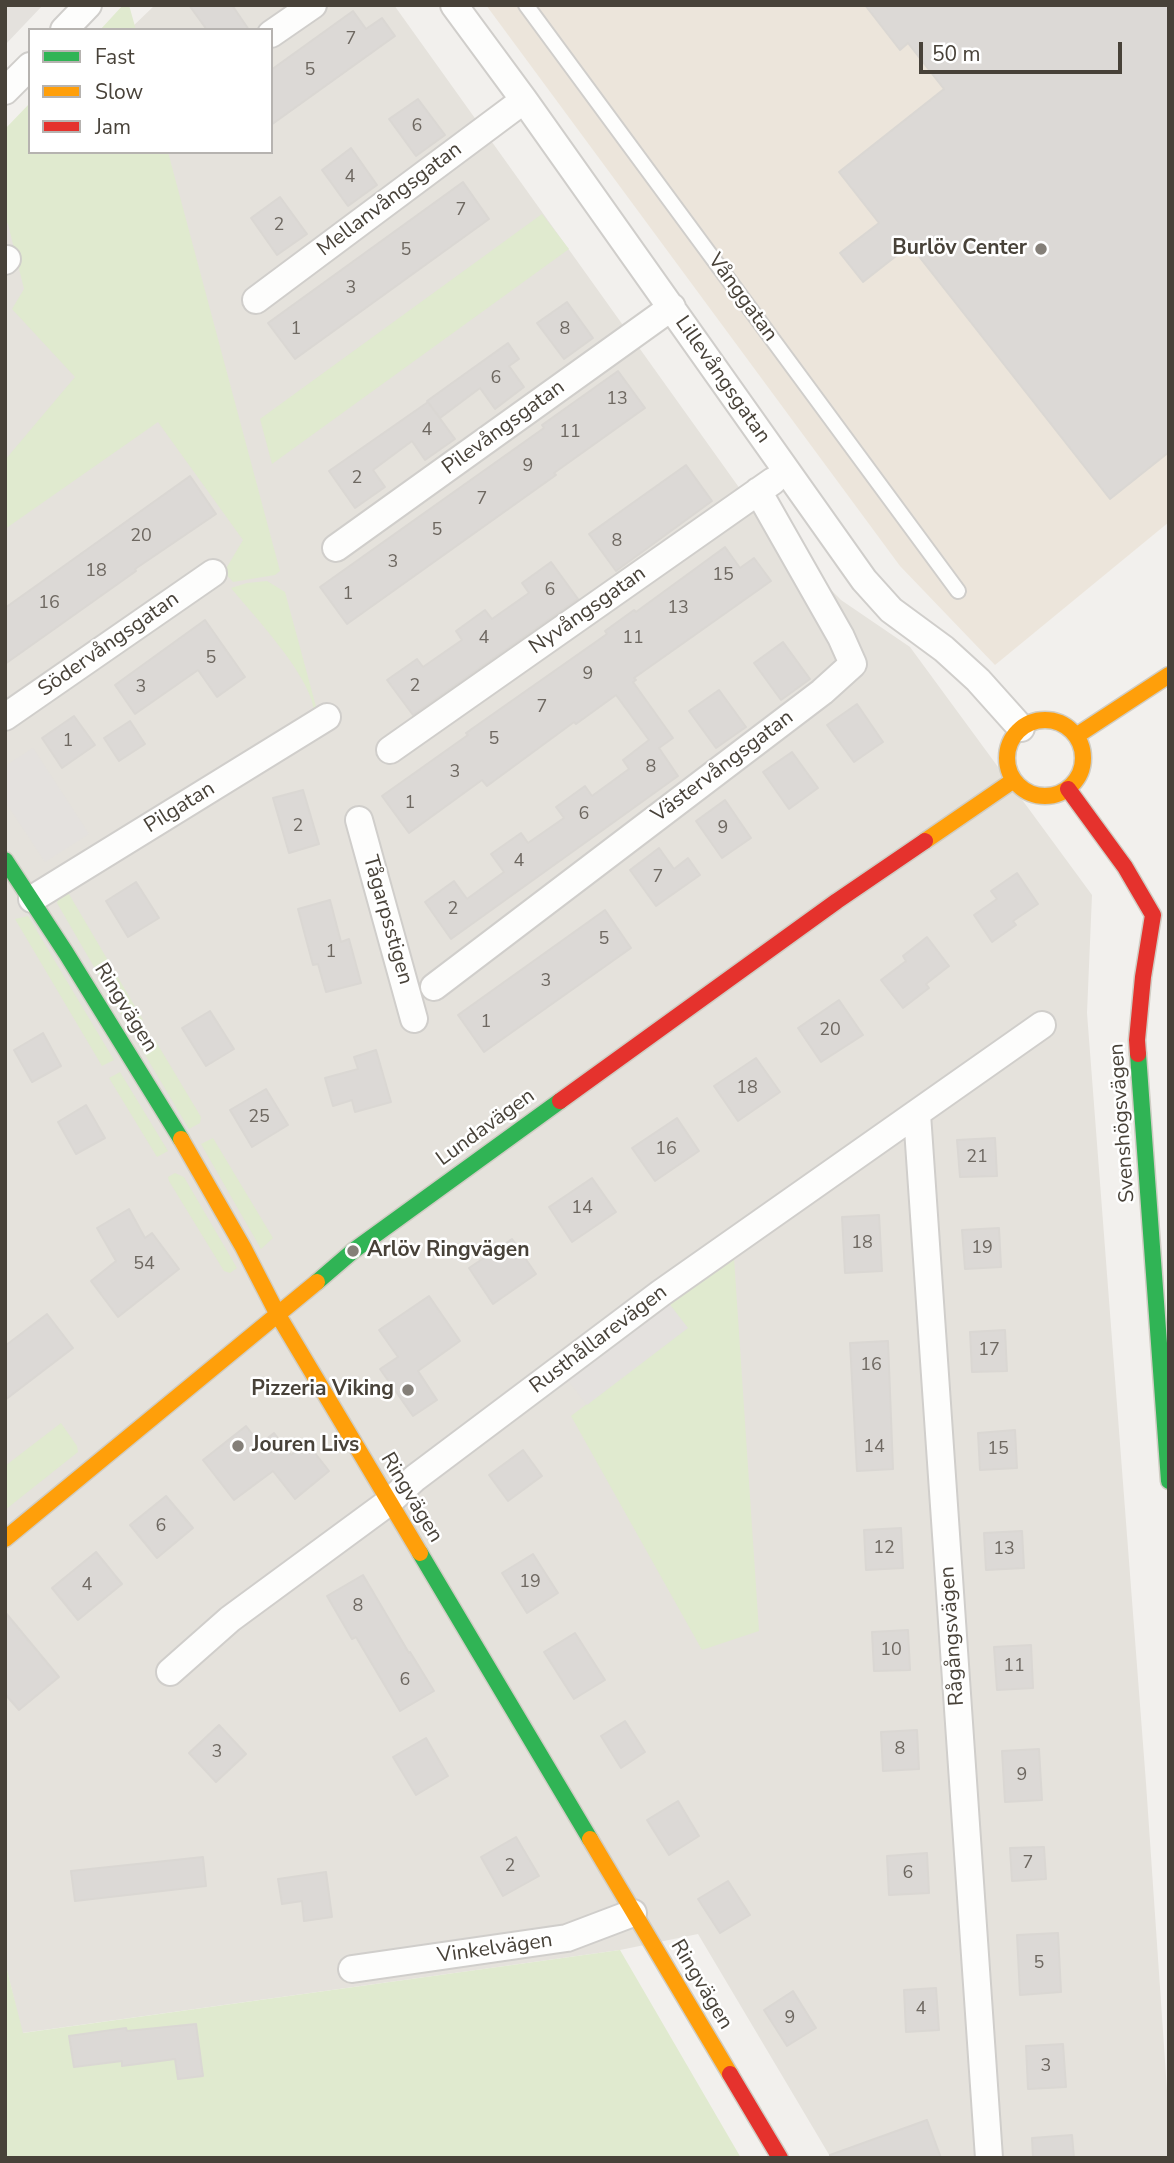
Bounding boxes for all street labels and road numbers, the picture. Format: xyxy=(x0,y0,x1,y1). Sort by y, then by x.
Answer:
street label: Mellanvångsgatan xyxy=(313,137,467,263)
street label: Vånggatan xyxy=(702,249,782,347)
street label: Lillevångsgatan xyxy=(669,312,775,448)
street label: Pilevångsgatan xyxy=(438,375,570,481)
street label: Nyvångsgatan xyxy=(525,561,651,661)
street label: Södervångsgatan xyxy=(34,587,184,703)
street label: Västervångsgatan xyxy=(647,706,799,828)
street label: Pilgatan xyxy=(140,777,220,839)
street label: Tågarpsstigen xyxy=(357,853,417,987)
street label: Ringvägen xyxy=(88,959,162,1057)
street label: Svenshögsvägen xyxy=(1105,1043,1141,1203)
street label: Lundavägen xyxy=(432,1084,540,1172)
street label: Rusthållarevägen xyxy=(525,1280,673,1400)
street label: Ringvägen xyxy=(374,1449,448,1547)
street label: Rågångsvägen xyxy=(936,1565,970,1707)
street label: Vinkelvägen xyxy=(436,1928,554,1970)
street label: Ringvägen xyxy=(664,1936,738,2034)

